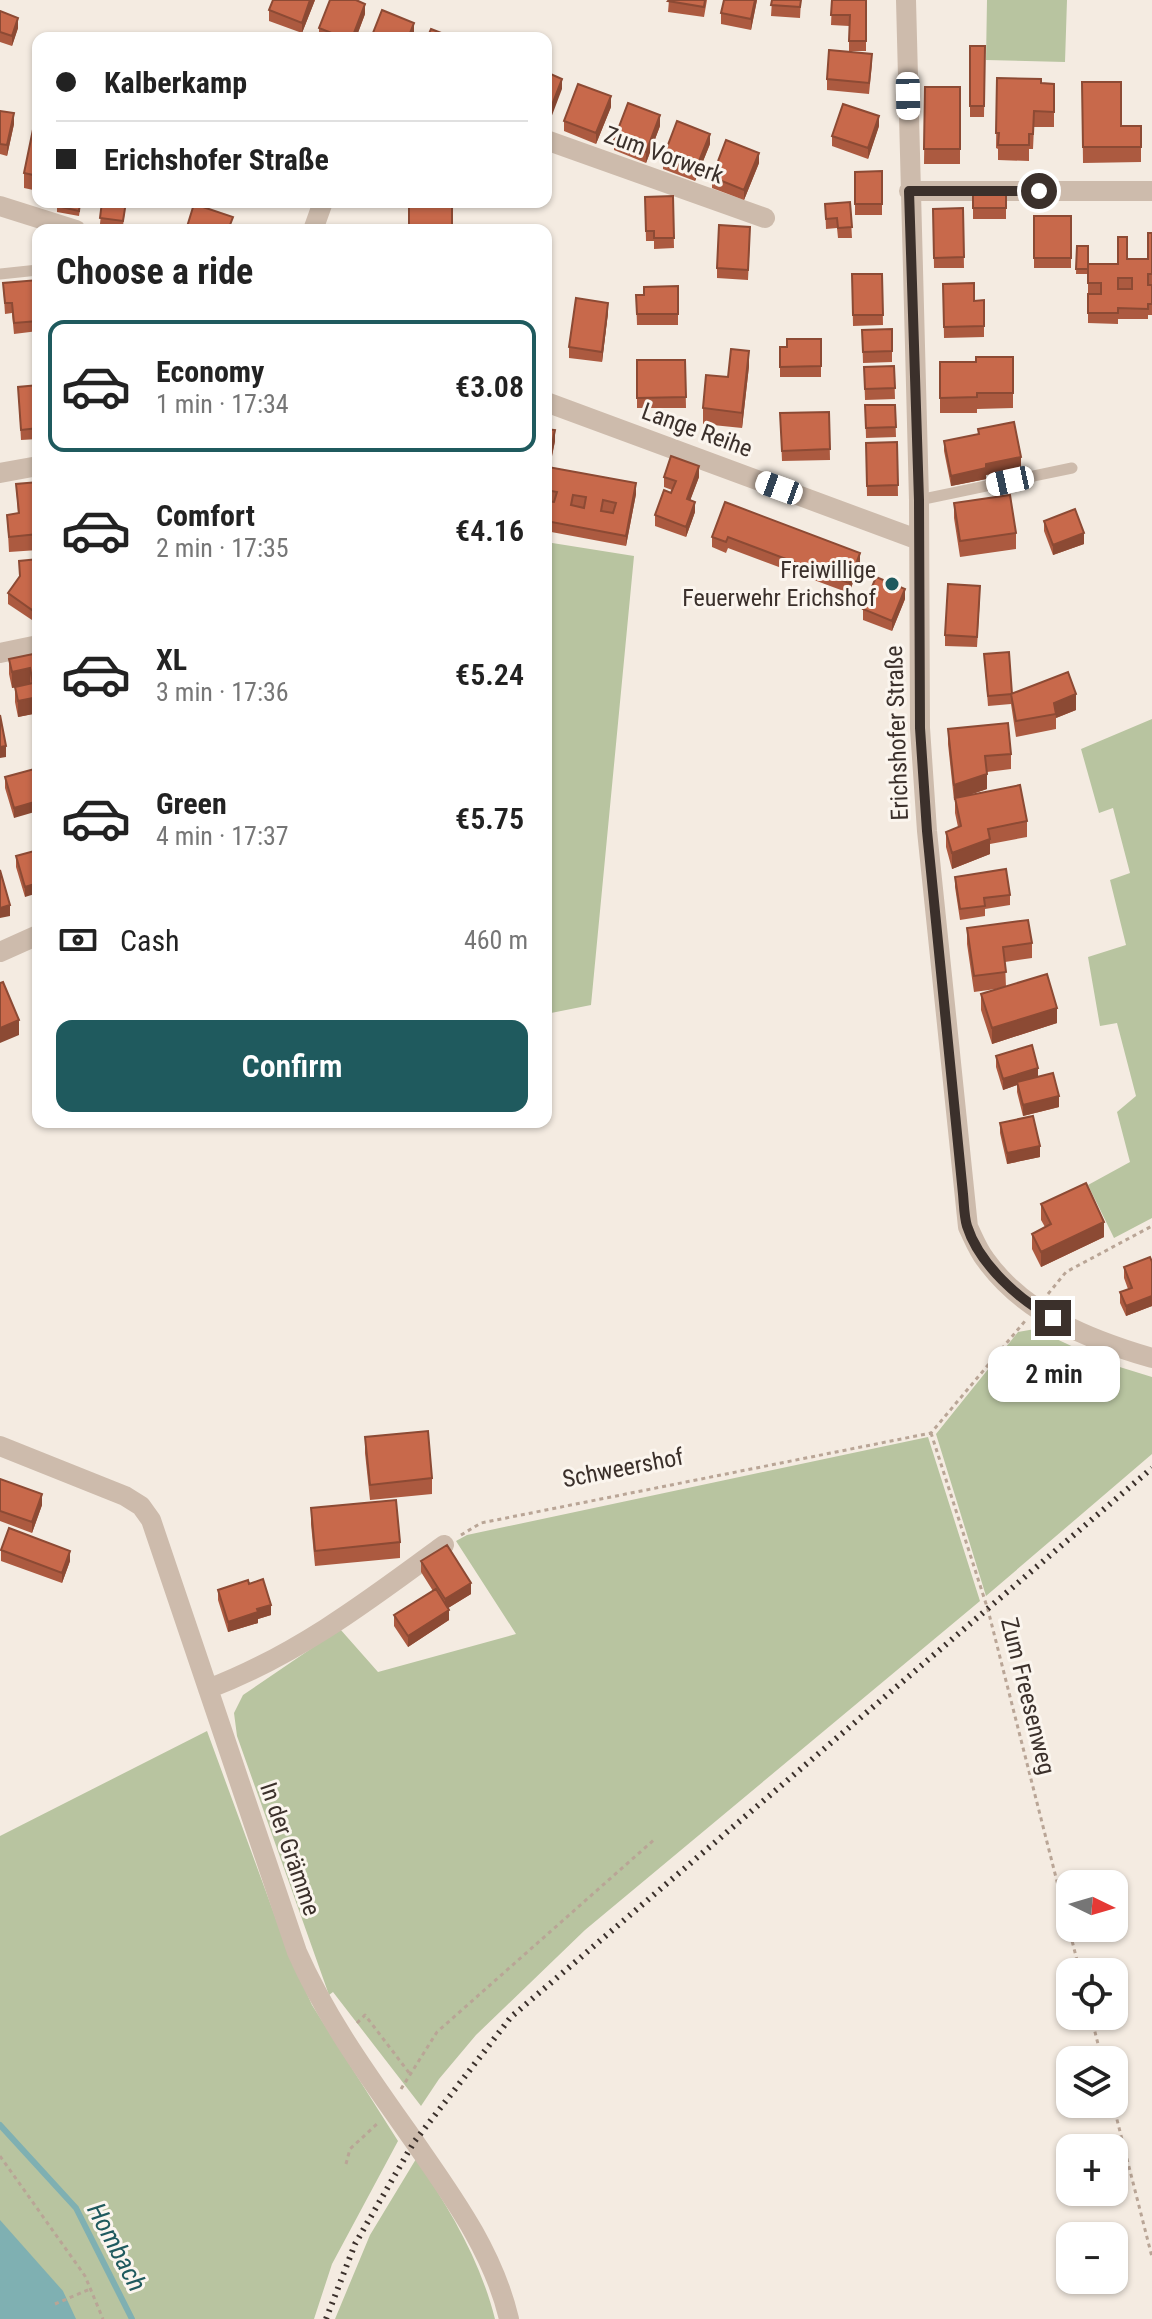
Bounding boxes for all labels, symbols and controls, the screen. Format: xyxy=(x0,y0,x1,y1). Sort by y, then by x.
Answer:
text: Kalberkamp xyxy=(104,65,247,100)
car xyxy=(896,72,920,120)
street label: Zum Vorwerk xyxy=(600,120,728,190)
text: Erichshofer Straße xyxy=(104,142,329,177)
route start xyxy=(1021,173,1057,209)
text: Choose a ride xyxy=(56,251,253,293)
icon: car xyxy=(60,350,132,422)
text: Economy xyxy=(156,354,264,389)
text: €3.08 xyxy=(455,369,524,404)
text: 1 min · 17:34 xyxy=(156,389,289,419)
street label: Lange Reihe xyxy=(638,397,756,463)
car xyxy=(984,464,1036,498)
car xyxy=(752,469,806,507)
icon: car xyxy=(60,494,132,566)
text: Comfort xyxy=(156,498,255,533)
text: €4.16 xyxy=(455,513,524,548)
text: 2 min · 17:35 xyxy=(156,533,289,563)
place label: Freiwillige Feuerwehr Erichshof xyxy=(682,556,876,612)
marker: Freiwillige Feuerwehr Erichshof xyxy=(883,575,901,593)
icon: car xyxy=(60,638,132,710)
text: XL xyxy=(156,642,187,677)
street label: Erichshofer Straße xyxy=(880,645,914,821)
text: €5.24 xyxy=(455,657,524,692)
text: 3 min · 17:36 xyxy=(156,677,289,707)
icon: car xyxy=(60,782,132,854)
text: Green xyxy=(156,786,227,821)
text: €5.75 xyxy=(455,801,524,836)
text: 4 min · 17:37 xyxy=(156,821,289,851)
icon: cash xyxy=(56,918,100,962)
text: Cash xyxy=(120,923,180,958)
text: 460 m xyxy=(464,925,528,955)
button: Confirm xyxy=(56,1020,528,1112)
route end xyxy=(1035,1300,1071,1336)
callout: 2 min xyxy=(987,1346,1119,1402)
text: 2 min xyxy=(1025,1359,1083,1389)
street label: Schweershof xyxy=(560,1442,686,1493)
street label: Zum Freesenweg xyxy=(995,1615,1061,1777)
street label: In der Grämme xyxy=(254,1779,326,1919)
north arrow xyxy=(1056,1870,1128,1942)
map controls xyxy=(1056,1870,1128,2294)
button: locate xyxy=(1056,1958,1128,2030)
button: layers xyxy=(1056,2046,1128,2118)
button: + xyxy=(1056,2134,1128,2206)
water label: Hombach xyxy=(81,2198,153,2296)
button: − xyxy=(1056,2222,1128,2294)

